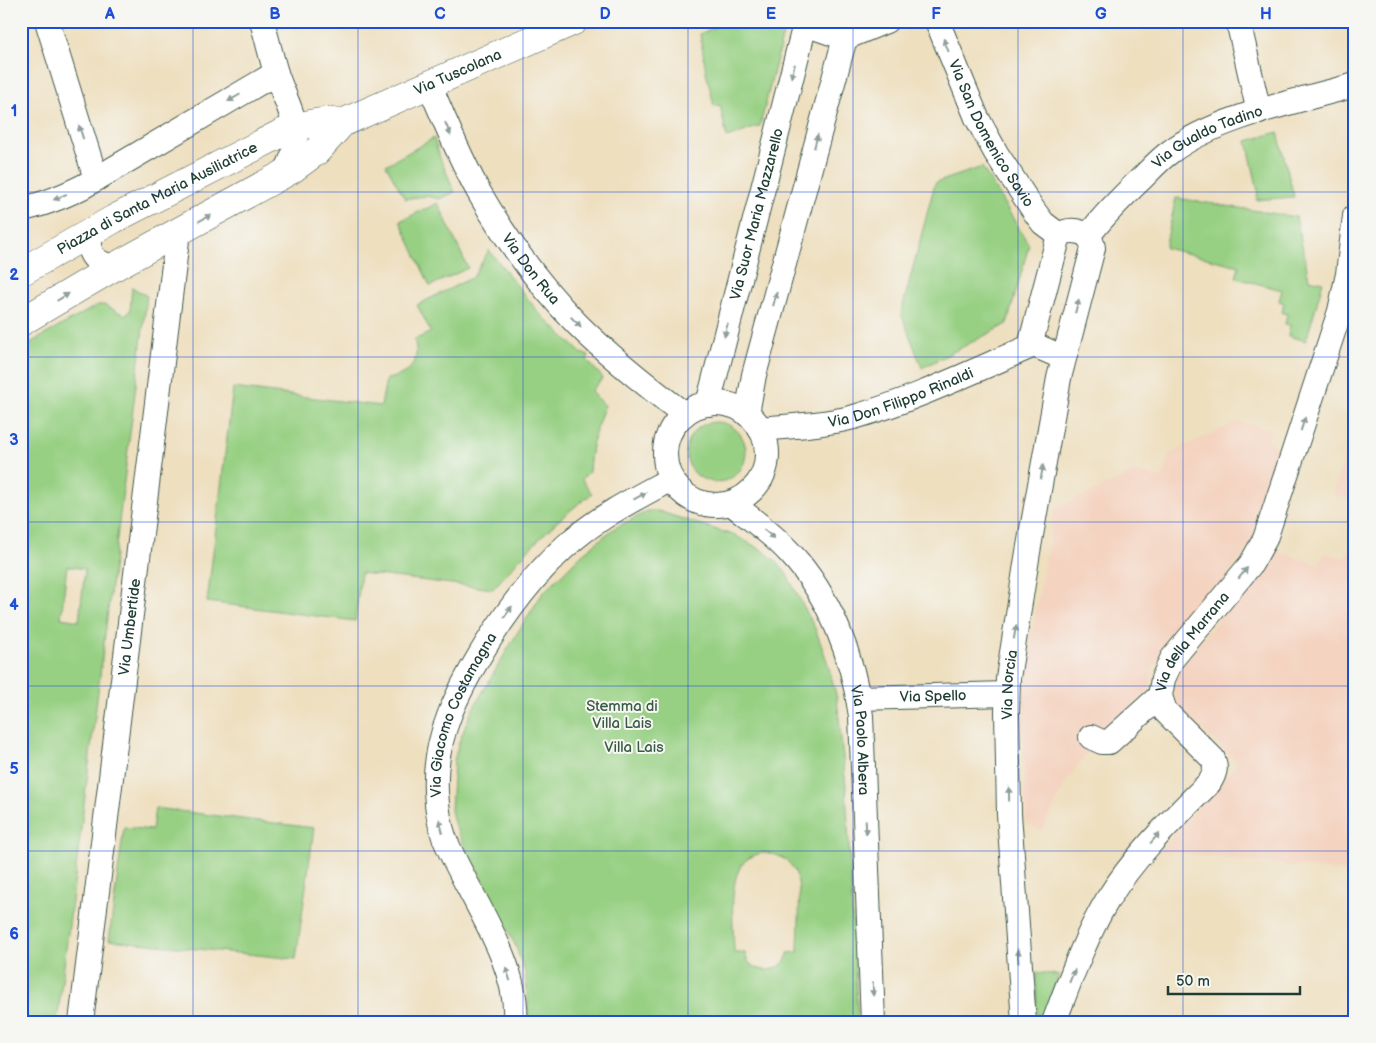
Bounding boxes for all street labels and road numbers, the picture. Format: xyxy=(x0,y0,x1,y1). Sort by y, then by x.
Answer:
street label: Via Tuscolana xyxy=(411,45,504,100)
street label: Via San Domenico Savio xyxy=(944,57,1038,211)
street label: Via Gualdo Tadino xyxy=(1148,101,1265,172)
street label: Via Suor Maria Mazzarello xyxy=(725,126,788,302)
street label: Piazza di Santa Maria Ausiliatrice xyxy=(54,138,261,259)
street label: Via Don Rua xyxy=(498,230,564,308)
street label: Via Don Filippo Rinaldi xyxy=(827,363,976,432)
street label: Via Umbertide xyxy=(114,577,145,677)
street label: Via della Marrana xyxy=(1151,588,1233,693)
street label: Via Giacomo Costamagna xyxy=(426,629,501,798)
street label: Via Norcia xyxy=(997,648,1022,720)
street label: Via Paolo Albera xyxy=(846,683,874,796)
street label: Via Spello xyxy=(899,686,967,706)

